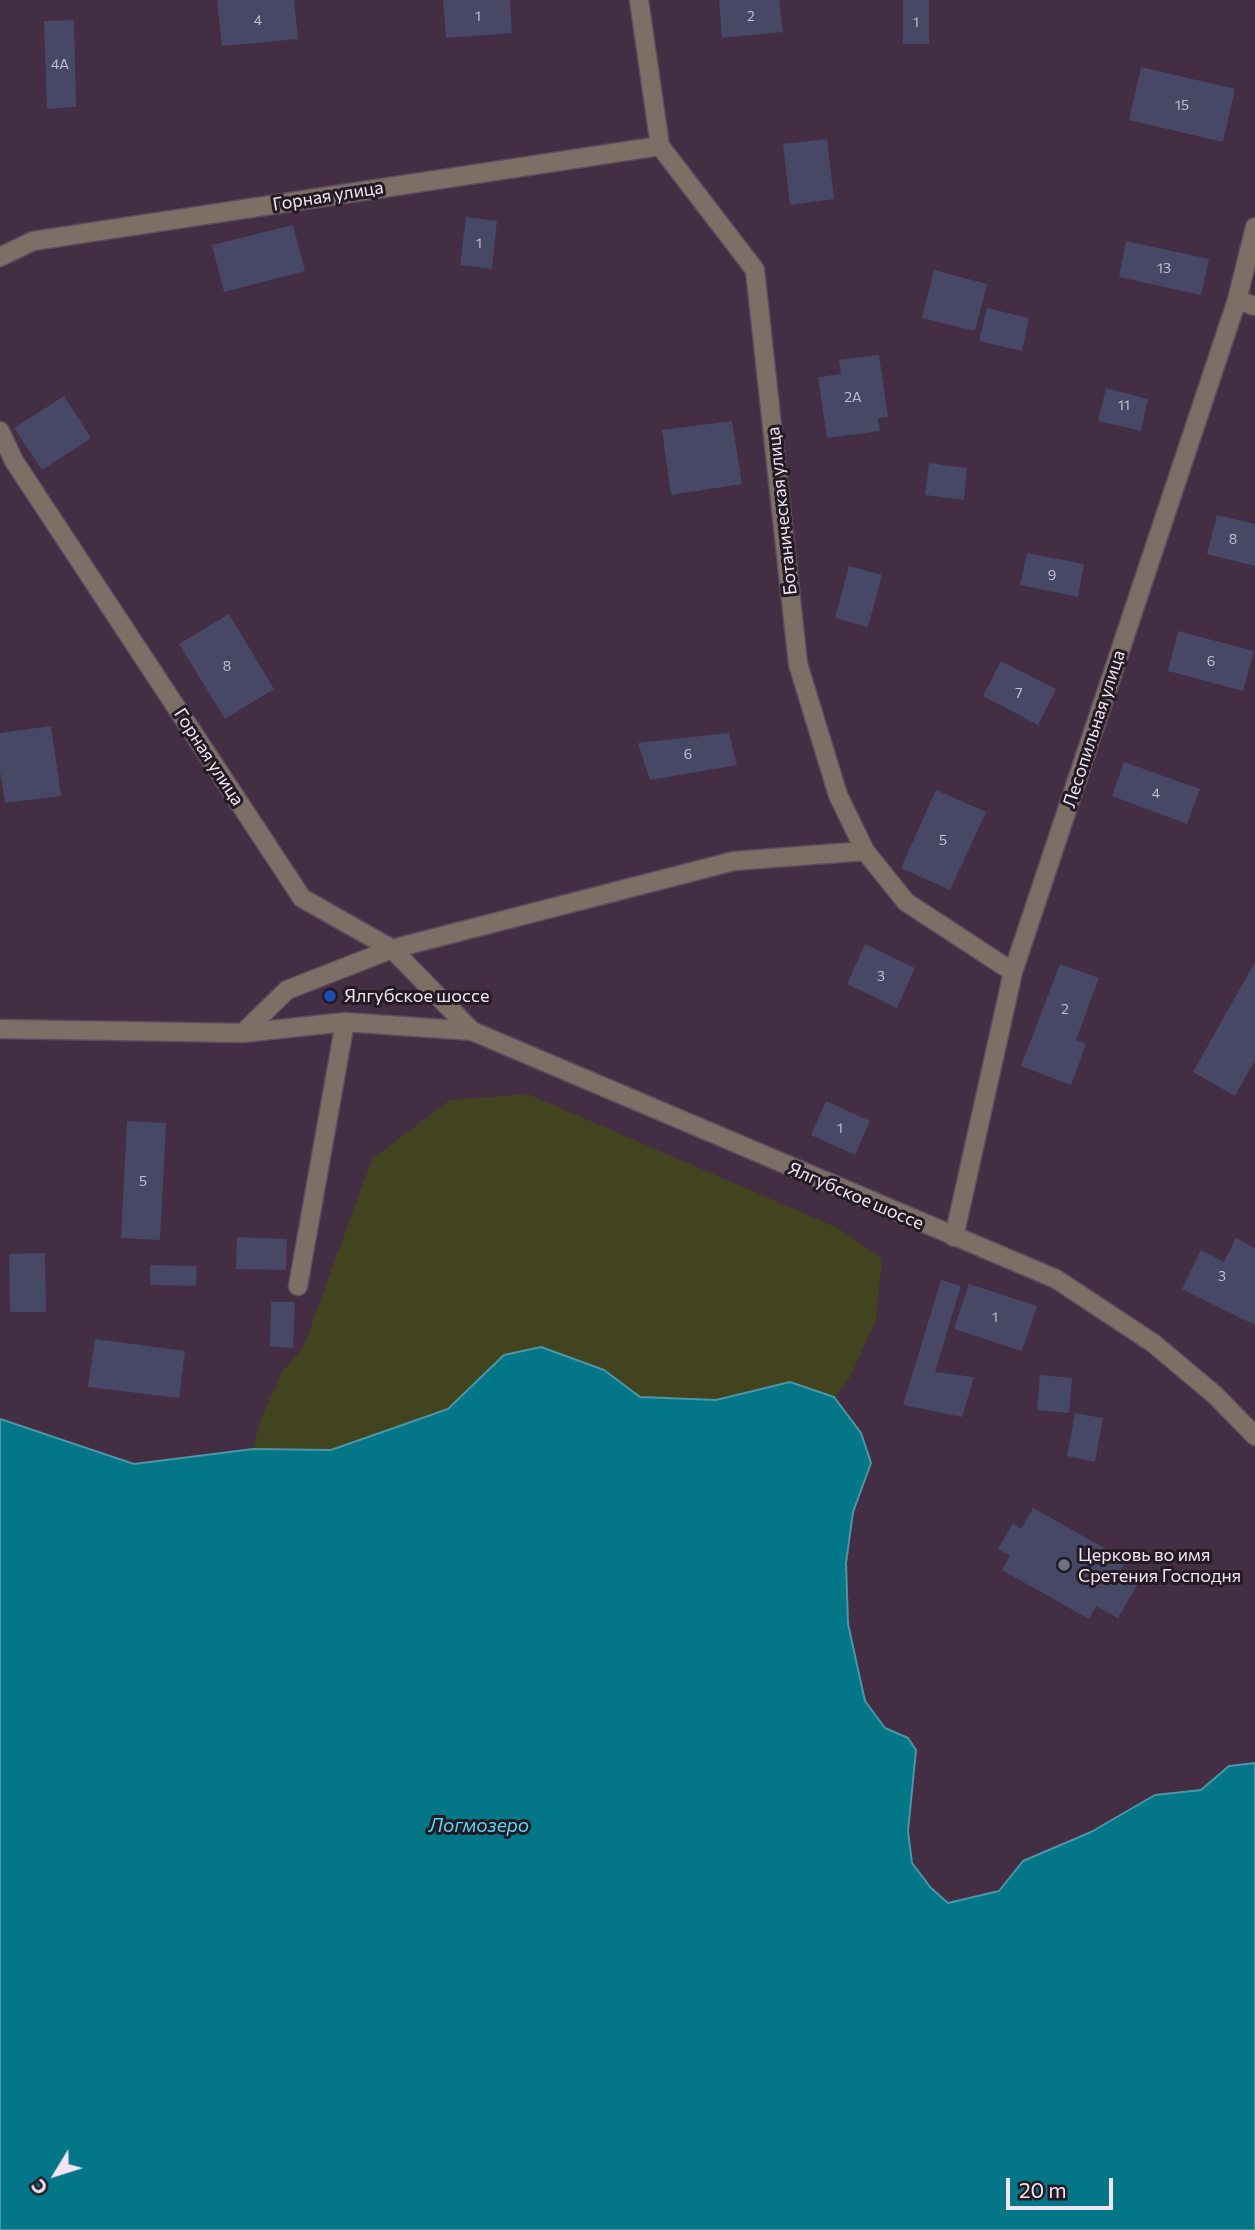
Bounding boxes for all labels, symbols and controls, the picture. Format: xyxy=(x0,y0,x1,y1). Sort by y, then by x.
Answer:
house number: 1 xyxy=(475,8,481,24)
house number: 2 xyxy=(747,8,755,24)
house number: 4 xyxy=(254,12,262,28)
house number: 1 xyxy=(913,14,919,30)
house number: 4А xyxy=(51,56,69,72)
house number: 15 xyxy=(1175,97,1189,113)
street label: Горная улица xyxy=(271,177,385,215)
house number: 1 xyxy=(476,235,482,251)
house number: 13 xyxy=(1157,260,1171,276)
house number: 2А xyxy=(844,389,862,405)
house number: 11 xyxy=(1118,397,1130,413)
street label: Ботаническая улица xyxy=(762,426,802,596)
house number: 8 xyxy=(1229,531,1237,547)
house number: 9 xyxy=(1048,567,1056,583)
street label: Лесопильная улица xyxy=(1058,647,1130,811)
house number: 6 xyxy=(1207,653,1215,669)
house number: 8 xyxy=(223,658,231,674)
house number: 7 xyxy=(1015,685,1023,701)
street label: Горная улица xyxy=(169,704,249,810)
house number: 6 xyxy=(684,746,692,762)
house number: 4 xyxy=(1152,785,1160,801)
house number: 5 xyxy=(939,832,947,848)
house number: 3 xyxy=(877,968,885,984)
place label: Ялгубское шоссе xyxy=(344,985,489,1007)
marker: Ялгубское шоссе xyxy=(322,988,338,1004)
house number: 2 xyxy=(1061,1001,1069,1017)
house number: 1 xyxy=(837,1120,843,1136)
street label: Ялгубское шоссе xyxy=(785,1158,927,1234)
house number: 5 xyxy=(139,1173,147,1189)
house number: 3 xyxy=(1218,1268,1226,1284)
house number: 1 xyxy=(992,1309,998,1325)
place label: Церковь во имя Сретения Господня xyxy=(1078,1544,1241,1586)
marker: Церковь во имя Сретения Господня xyxy=(1056,1557,1072,1573)
water label: Логмозеро xyxy=(429,1815,529,1837)
north arrow xyxy=(21,2139,91,2209)
scale bar xyxy=(1010,2164,1117,2208)
text: С xyxy=(26,2175,52,2199)
text: 20 m xyxy=(1019,2177,1067,2202)

